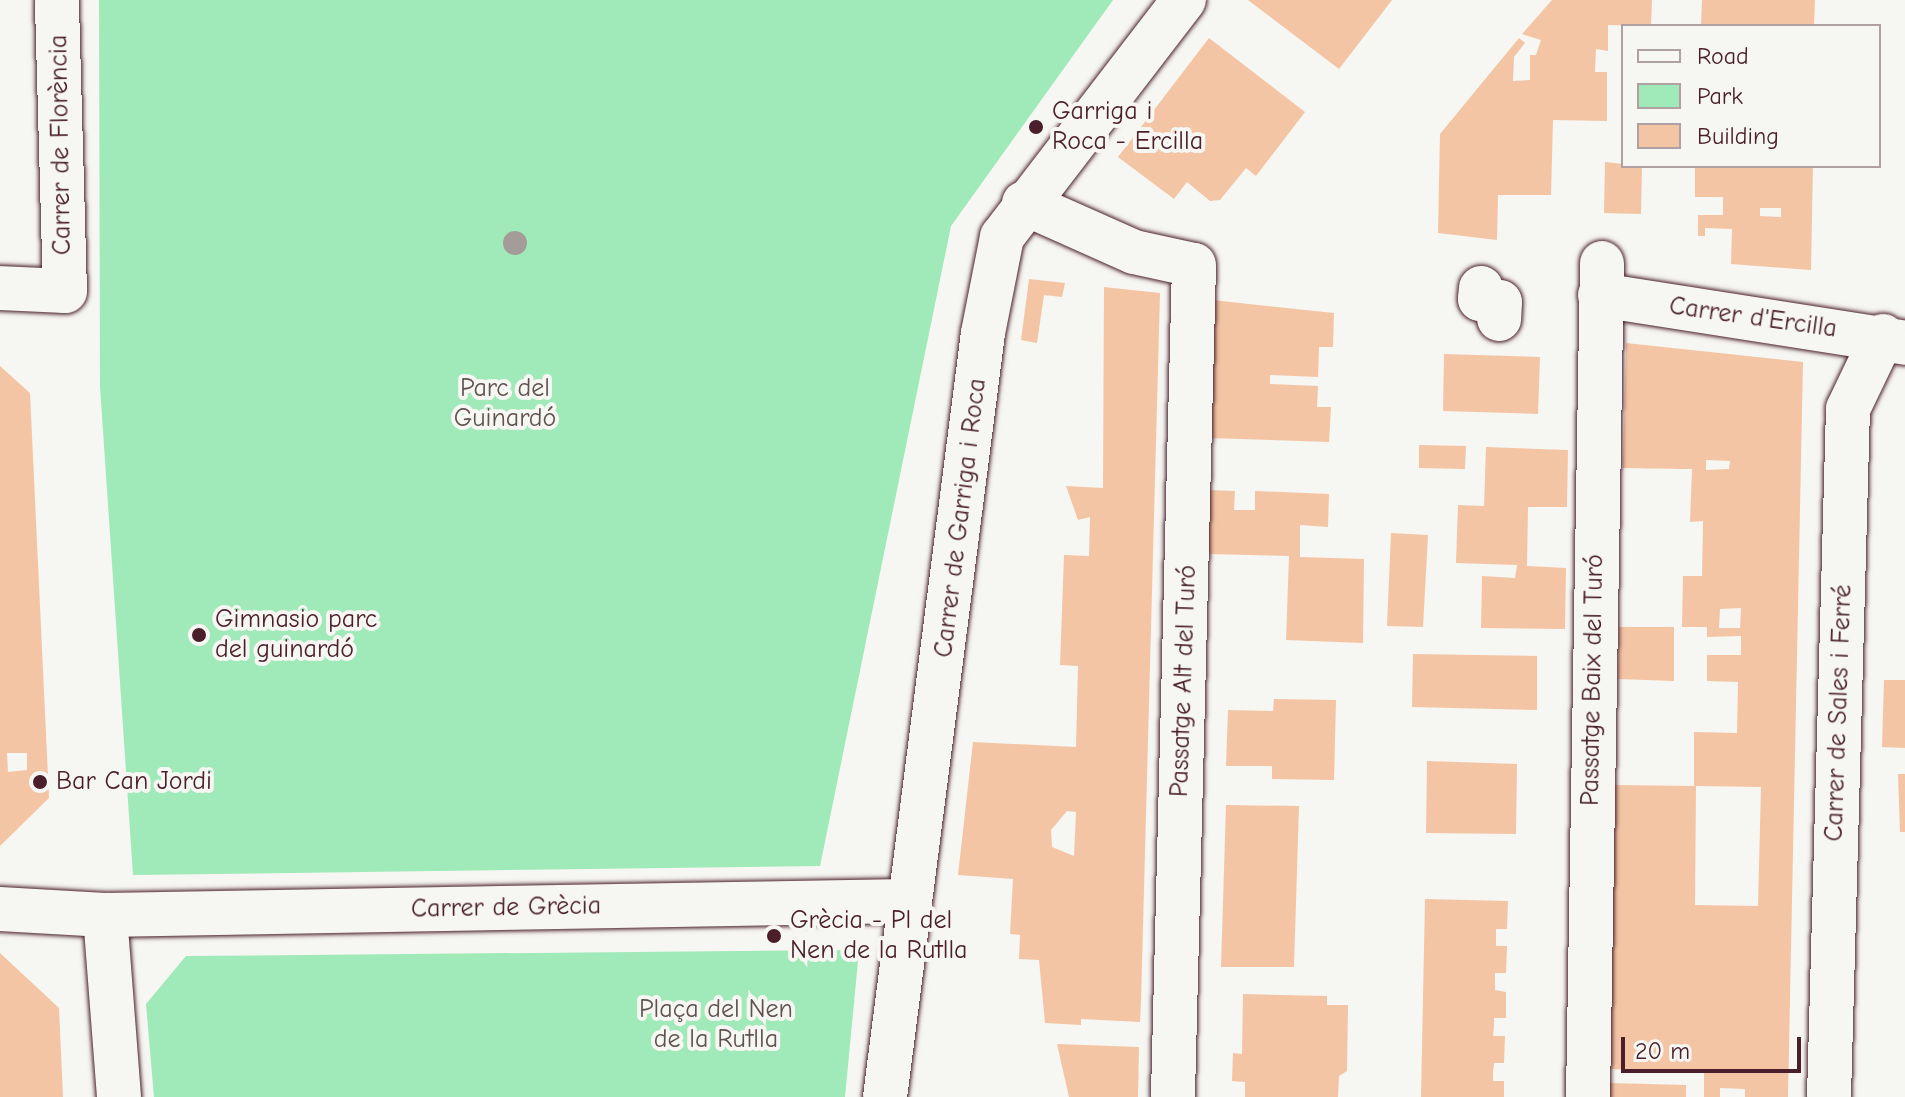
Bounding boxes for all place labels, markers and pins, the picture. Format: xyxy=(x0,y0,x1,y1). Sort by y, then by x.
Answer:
place label: Garriga i Roca - Ercilla xyxy=(1052,96,1203,158)
marker: Garriga i Roca - Ercilla xyxy=(1027,118,1045,136)
place label: Gimnasio parc del guinardó xyxy=(215,604,377,666)
marker: Gimnasio parc del guinardó xyxy=(190,626,208,644)
place label: Bar Can Jordi xyxy=(56,766,212,798)
marker: Bar Can Jordi xyxy=(31,773,49,791)
place label: Grècia - Pl del Nen de la Rutlla xyxy=(790,905,968,966)
marker: Grècia - Pl del Nen de la Rutlla xyxy=(765,927,783,945)

